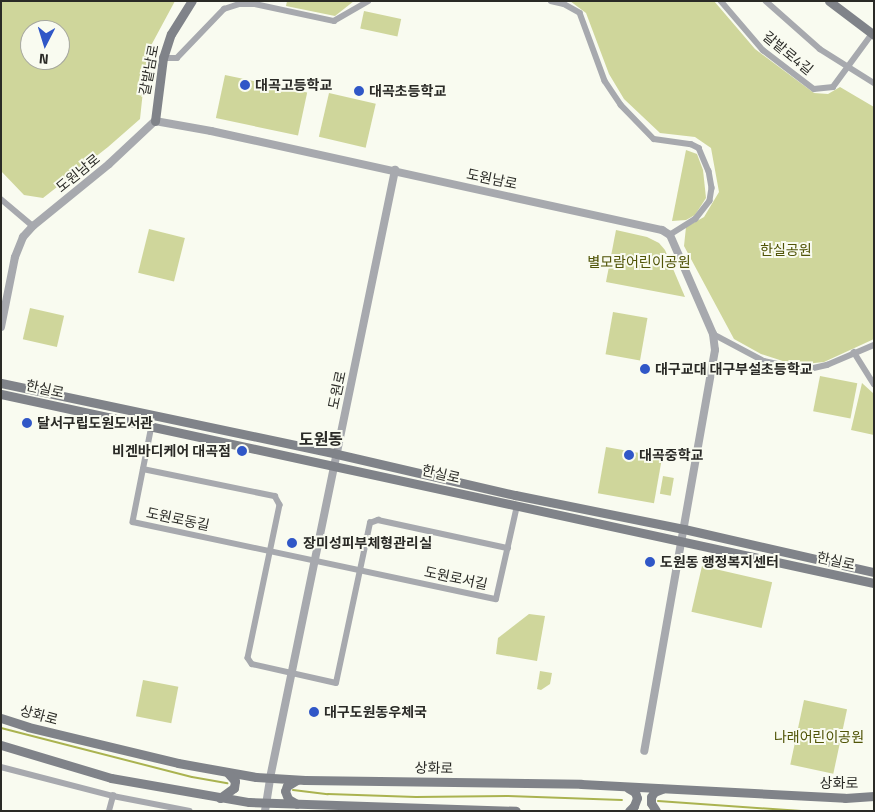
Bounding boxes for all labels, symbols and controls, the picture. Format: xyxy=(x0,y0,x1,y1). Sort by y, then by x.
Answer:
north arrow xyxy=(20,20,70,70)
street label: 갈밭로4길 xyxy=(760,28,816,78)
street label: 갈밭남로 xyxy=(136,43,162,97)
text: N xyxy=(38,49,49,70)
place label: 대곡고등학교 xyxy=(255,77,332,93)
marker: 대곡고등학교 xyxy=(239,79,251,91)
place label: 대곡초등학교 xyxy=(369,83,446,99)
marker: 대곡초등학교 xyxy=(353,85,365,97)
street label: 도원남로 xyxy=(53,150,103,196)
street label: 도원남로 xyxy=(465,165,519,193)
park label: 한실공원 xyxy=(760,242,812,258)
park label: 별모람어린이공원 xyxy=(587,254,691,270)
place label: 대구교대 대구부설초등학교 xyxy=(655,361,813,377)
marker: 대구교대 대구부설초등학교 xyxy=(639,363,651,375)
street label: 도원로 xyxy=(325,369,349,411)
street label: 한실로 xyxy=(24,377,66,401)
place label: 달서구립도원도서관 xyxy=(37,415,153,431)
marker: 달서구립도원도서관 xyxy=(21,417,33,429)
district label: 도원동 xyxy=(299,429,343,449)
place label: 비겐바디케어 대곡점 xyxy=(112,443,231,459)
marker: 비겐바디케어 대곡점 xyxy=(235,444,249,458)
place label: 대곡중학교 xyxy=(639,447,703,463)
marker: 대곡중학교 xyxy=(623,449,635,461)
street label: 한실로 xyxy=(420,461,462,487)
street label: 도원로동길 xyxy=(145,504,211,534)
place label: 장미성피부체형관리실 xyxy=(303,535,432,551)
marker: 장미성피부체형관리실 xyxy=(285,536,299,550)
street label: 한실로 xyxy=(815,549,857,573)
place label: 도원동 행정복지센터 xyxy=(660,554,779,570)
marker: 도원동 행정복지센터 xyxy=(644,556,656,568)
street label: 도원로서길 xyxy=(423,563,489,593)
street label: 상화로 xyxy=(18,702,60,728)
place label: 대구도원동우체국 xyxy=(324,704,427,720)
marker: 대구도원동우체국 xyxy=(308,706,320,718)
park label: 나래어린이공원 xyxy=(774,729,864,745)
street label: 상화로 xyxy=(415,759,453,777)
street label: 상화로 xyxy=(820,775,858,791)

